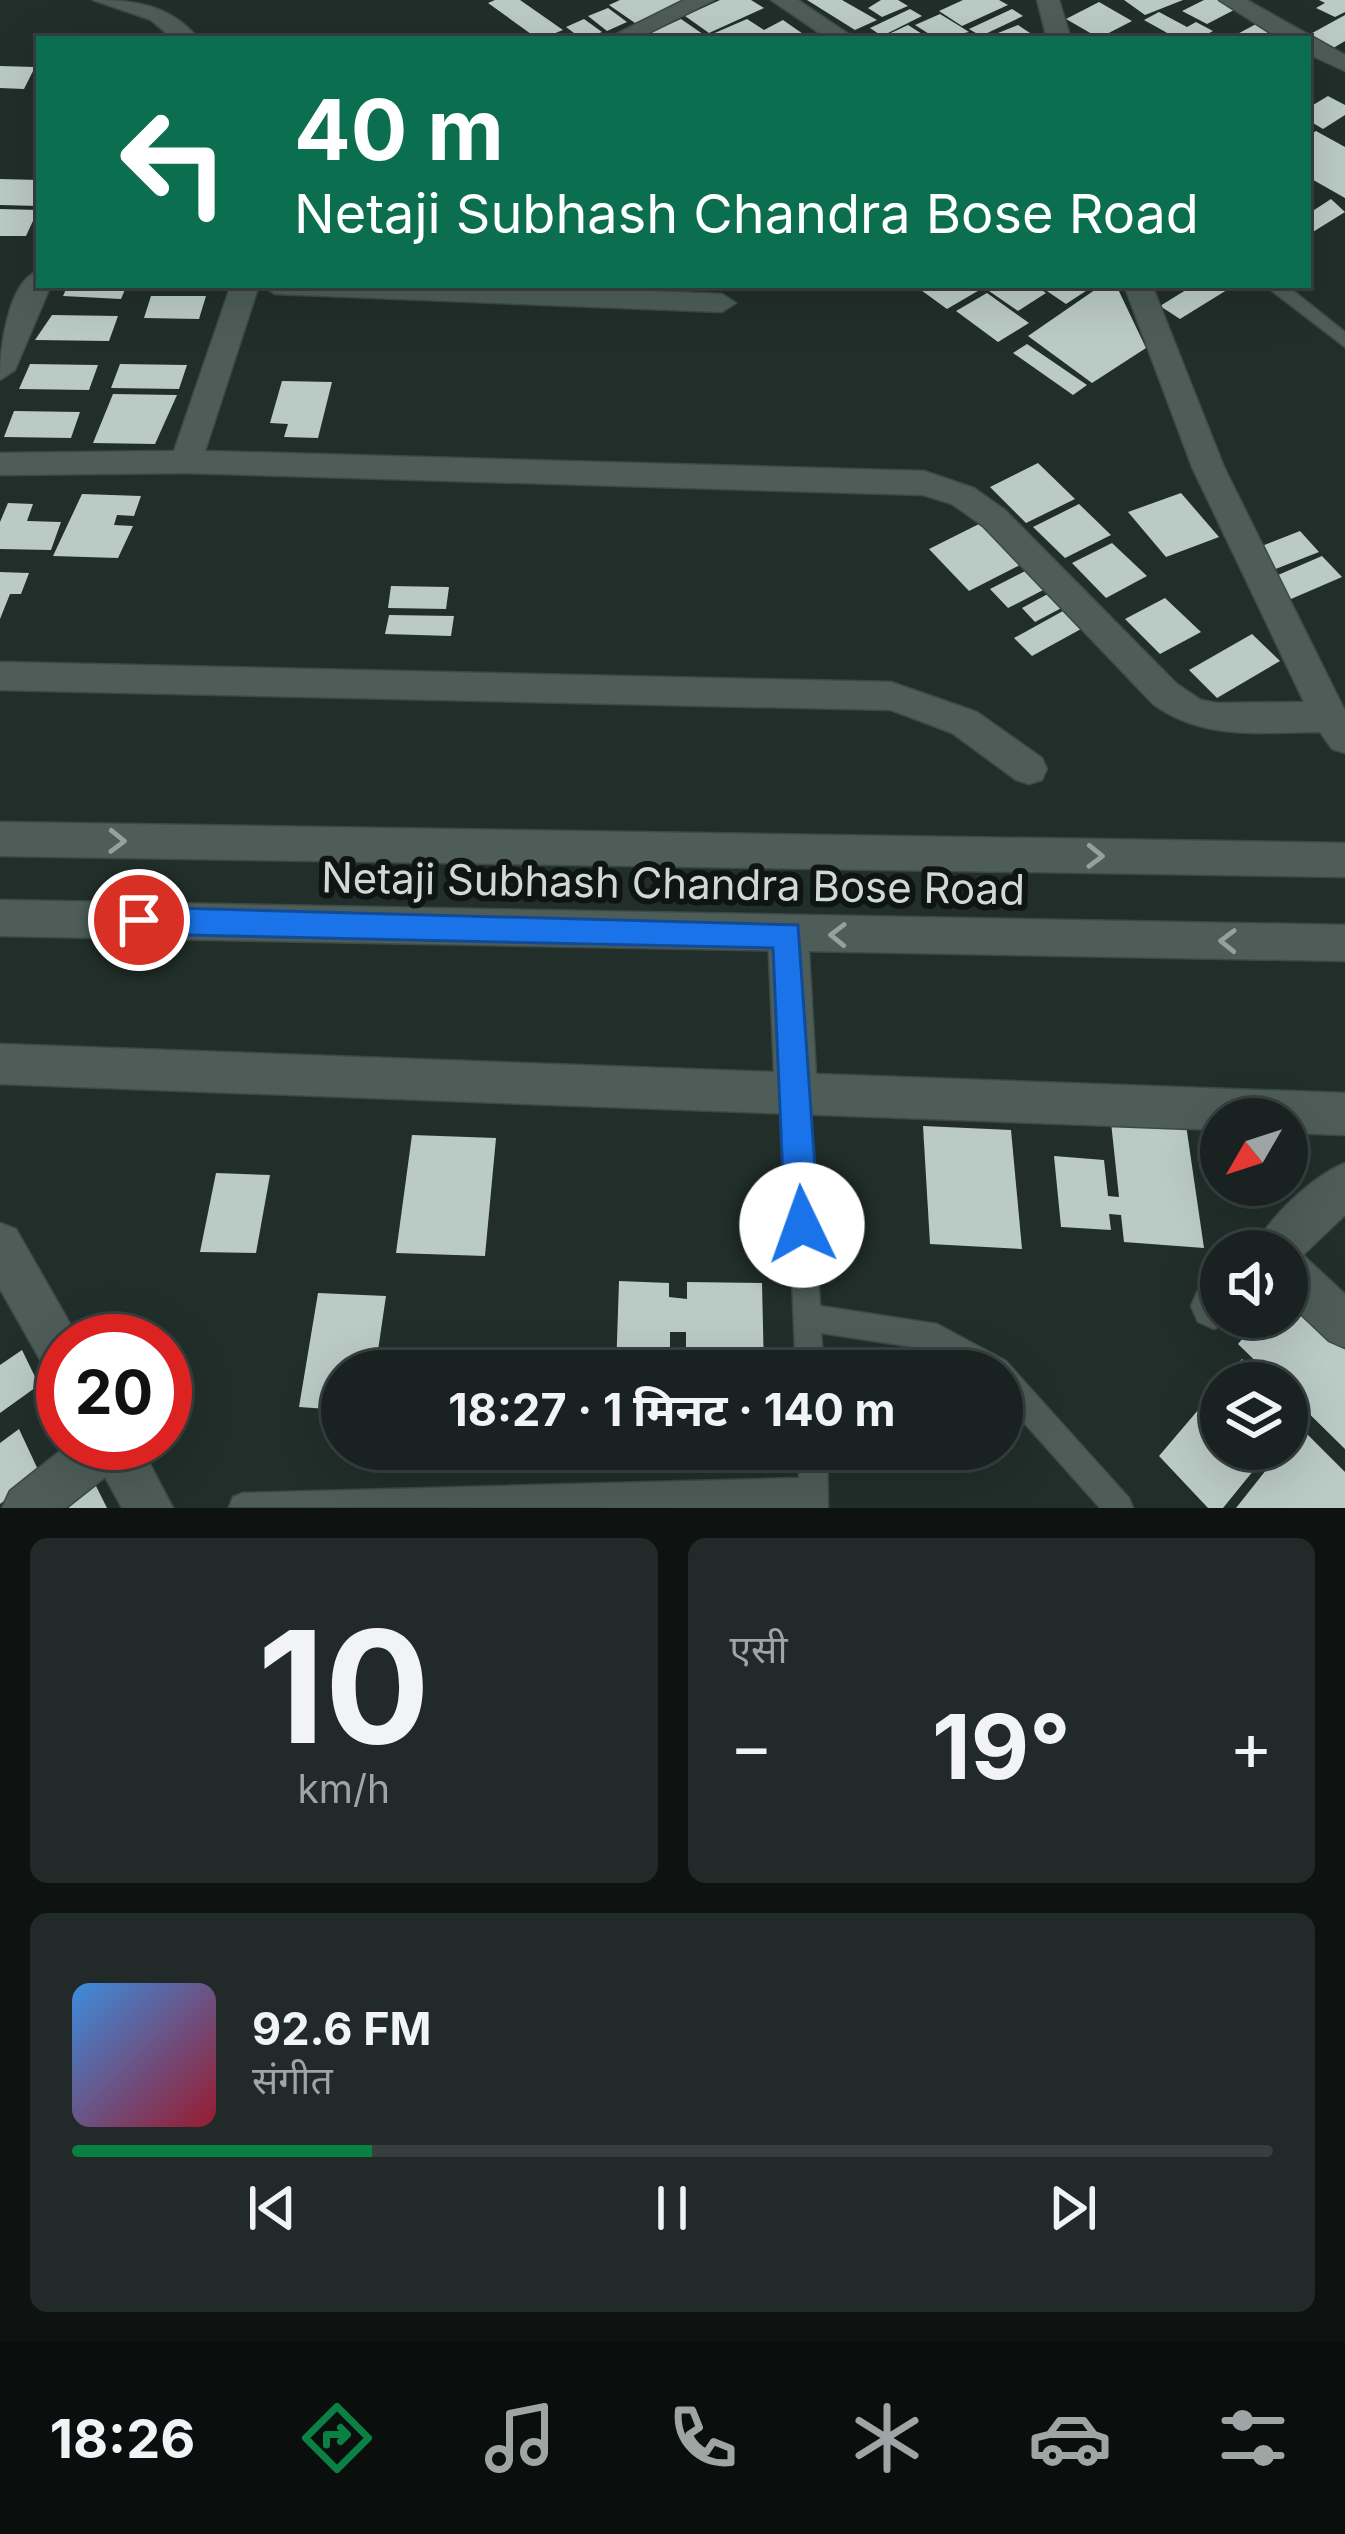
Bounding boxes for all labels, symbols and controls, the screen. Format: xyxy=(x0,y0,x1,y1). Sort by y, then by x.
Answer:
text: 40 m xyxy=(294,79,504,180)
icon: left xyxy=(96,84,252,240)
text: Netaji Subhash Chandra Bose Road xyxy=(294,181,1199,246)
one-way arrow xyxy=(108,827,127,853)
one-way arrow xyxy=(1086,842,1105,868)
street label: Netaji Subhash Chandra Bose Road xyxy=(321,851,1025,915)
pin xyxy=(88,869,190,971)
icon: arrive xyxy=(106,887,172,953)
one-way arrow xyxy=(828,922,846,948)
one-way arrow xyxy=(1218,928,1236,954)
north arrow xyxy=(1200,1098,1308,1206)
map controls xyxy=(1200,1098,1308,1470)
position arrow xyxy=(739,1162,865,1288)
button: sound xyxy=(1200,1230,1308,1338)
speed limit sign: 20 xyxy=(36,1314,192,1470)
button: layers xyxy=(1200,1362,1308,1470)
text: 18:27 · 1 मिनट · 140 m xyxy=(448,1382,896,1437)
text: 10 xyxy=(258,1592,430,1781)
text: एसी xyxy=(730,1625,788,1672)
text: 19° xyxy=(932,1692,1071,1801)
text: − xyxy=(730,1706,773,1786)
text: + xyxy=(1229,1706,1273,1786)
text: km/h xyxy=(297,1765,390,1812)
text: 92.6 FM xyxy=(252,2001,432,2056)
text: संगीत xyxy=(252,2056,333,2103)
icon: previous xyxy=(239,2175,305,2241)
icon: pause xyxy=(639,2175,705,2241)
icon: next xyxy=(1040,2175,1106,2241)
icon: directions xyxy=(295,2396,379,2480)
icon: music xyxy=(478,2396,562,2480)
icon: phone xyxy=(661,2396,745,2480)
icon: climate xyxy=(845,2396,929,2480)
icon: car xyxy=(1028,2396,1112,2480)
icon: filters xyxy=(1211,2396,1295,2480)
text: 18:26 xyxy=(50,2406,195,2471)

